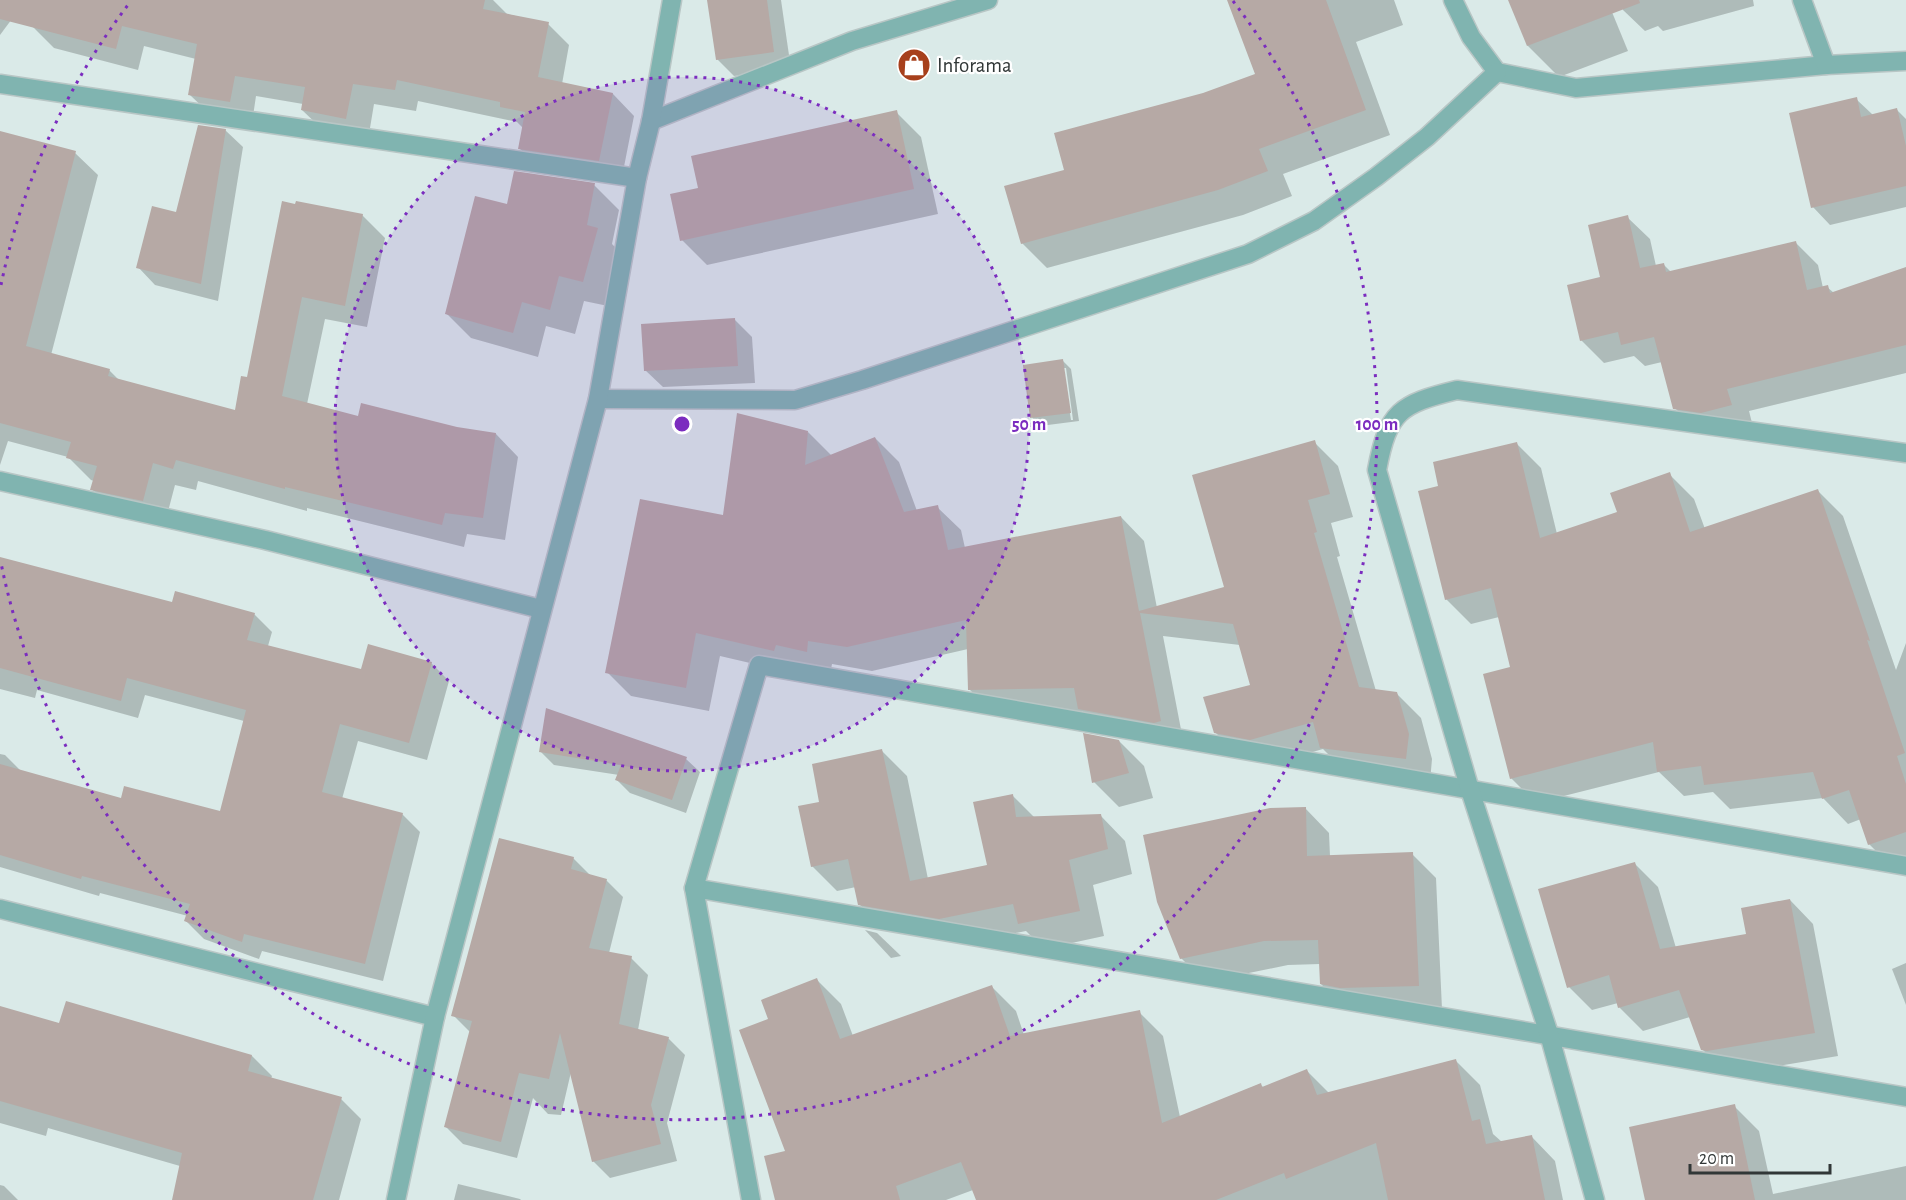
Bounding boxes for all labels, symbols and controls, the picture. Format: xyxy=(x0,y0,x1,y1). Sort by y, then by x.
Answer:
shop icon: Inforama xyxy=(896,47,932,83)
place label: Inforama xyxy=(937,55,1012,76)
centre of rings xyxy=(672,414,692,434)
text: 50 m xyxy=(1012,416,1046,434)
text: 100 m xyxy=(1356,416,1398,434)
scale bar xyxy=(1690,1137,1830,1175)
text: 20 m xyxy=(1699,1150,1734,1168)

